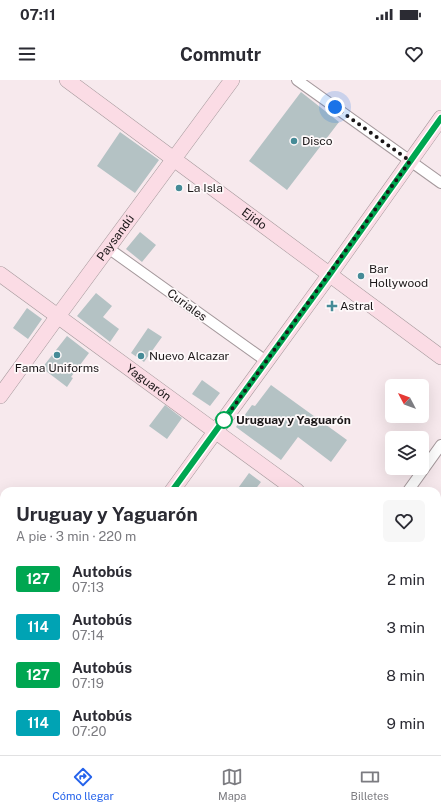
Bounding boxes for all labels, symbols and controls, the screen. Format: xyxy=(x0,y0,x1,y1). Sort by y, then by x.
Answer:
text: 07:11 xyxy=(20,6,56,23)
icon: menu xyxy=(16,43,38,65)
icon: heart xyxy=(403,43,425,65)
text: Commutr xyxy=(180,44,261,65)
your location xyxy=(325,97,345,117)
place label: Disco xyxy=(302,134,333,148)
marker: Disco xyxy=(289,136,299,146)
place label: La Isla xyxy=(187,181,223,195)
marker: La Isla xyxy=(174,183,184,193)
street label: Ejido xyxy=(239,205,270,233)
street label: Paysandú xyxy=(94,212,137,264)
place label: Bar Hollywood xyxy=(369,262,428,290)
marker: Bar Hollywood xyxy=(356,271,366,281)
street label: Curiales xyxy=(164,286,210,324)
place label: Astral xyxy=(340,299,374,313)
marker: Astral xyxy=(327,301,337,311)
place label: Nuevo Alcazar xyxy=(149,349,230,363)
marker: Fama Uniforms xyxy=(52,350,62,360)
marker: Nuevo Alcazar xyxy=(136,351,146,361)
place label: Fama Uniforms xyxy=(15,361,99,375)
street label: Yaguarón xyxy=(123,361,174,404)
north arrow xyxy=(385,379,429,423)
map controls xyxy=(385,379,429,475)
marker: Uruguay y Yaguarón xyxy=(215,411,233,429)
place label: Uruguay y Yaguarón xyxy=(236,413,351,427)
button: layers xyxy=(385,431,429,475)
button: heart xyxy=(383,500,425,542)
text: Uruguay y Yaguarón xyxy=(16,503,198,525)
text: A pie · 3 min · 220 m xyxy=(16,529,136,544)
text: Autobús xyxy=(72,563,132,580)
text: 127 xyxy=(26,571,50,587)
text: 2 min xyxy=(387,571,425,588)
text: 07:13 xyxy=(72,580,104,595)
text: Autobús xyxy=(72,611,132,628)
text: 114 xyxy=(27,619,49,635)
text: 3 min xyxy=(386,619,425,636)
text: 07:14 xyxy=(72,628,104,643)
text: Autobús xyxy=(72,659,132,676)
text: 127 xyxy=(26,667,50,683)
text: 8 min xyxy=(386,667,425,684)
text: 07:19 xyxy=(72,676,104,691)
text: Autobús xyxy=(72,707,132,724)
text: 114 xyxy=(27,715,49,731)
text: 9 min xyxy=(387,715,425,732)
text: 07:20 xyxy=(72,724,106,739)
tab: Cómo llegar xyxy=(52,766,114,802)
tab: Mapa xyxy=(218,766,246,802)
tab: Billetes xyxy=(351,766,389,802)

